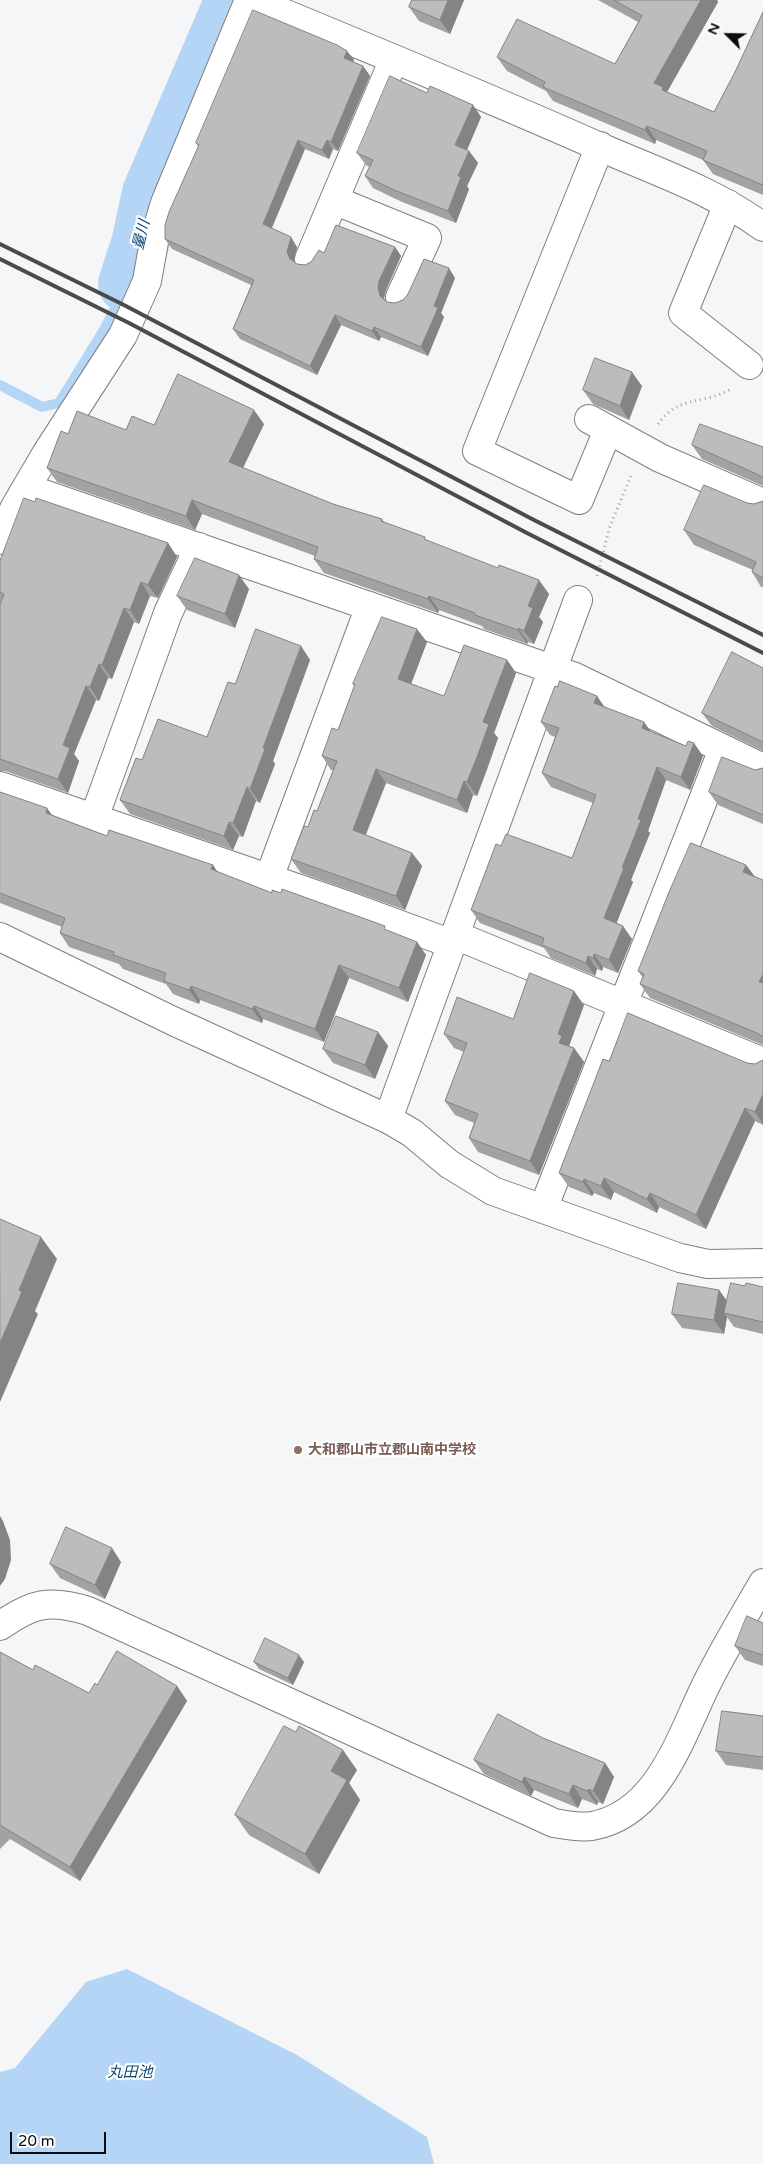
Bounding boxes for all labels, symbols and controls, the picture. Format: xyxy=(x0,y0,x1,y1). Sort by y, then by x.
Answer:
north arrow xyxy=(703,10,753,60)
text: N xyxy=(704,20,724,37)
water label: 量川 xyxy=(130,218,154,252)
place label: 大和郡山市立郡山南中学校 xyxy=(308,1442,476,1458)
marker: 大和郡山市立郡山南中学校 xyxy=(292,1444,304,1456)
water label: 丸田池 xyxy=(108,2064,152,2082)
scale bar xyxy=(12,2122,109,2154)
text: 20 m xyxy=(18,2132,55,2150)

